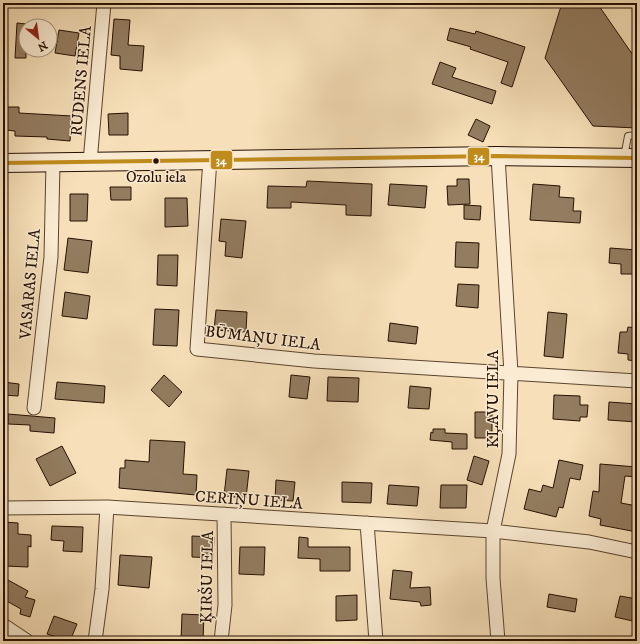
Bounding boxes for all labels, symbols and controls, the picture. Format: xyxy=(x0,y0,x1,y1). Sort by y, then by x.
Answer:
north arrow xyxy=(18,18,58,58)
street label: RUDENS IELA xyxy=(66,24,96,137)
text: N xyxy=(35,38,50,54)
line badge: 34 xyxy=(467,147,490,166)
line badge: 34 xyxy=(210,150,233,170)
text: 34 xyxy=(474,150,485,164)
text: 34 xyxy=(216,154,227,168)
marker: Ozolu iela xyxy=(151,156,161,166)
place label: Ozolu iela xyxy=(126,168,187,187)
street label: VASARAS IELA xyxy=(15,227,45,341)
street label: BŪMAŅU IELA xyxy=(204,321,322,355)
street label: KĻAVU IELA xyxy=(483,349,503,448)
street label: CERIŅU IELA xyxy=(194,486,304,514)
street label: ĶIRŠU IELA xyxy=(196,530,218,623)

